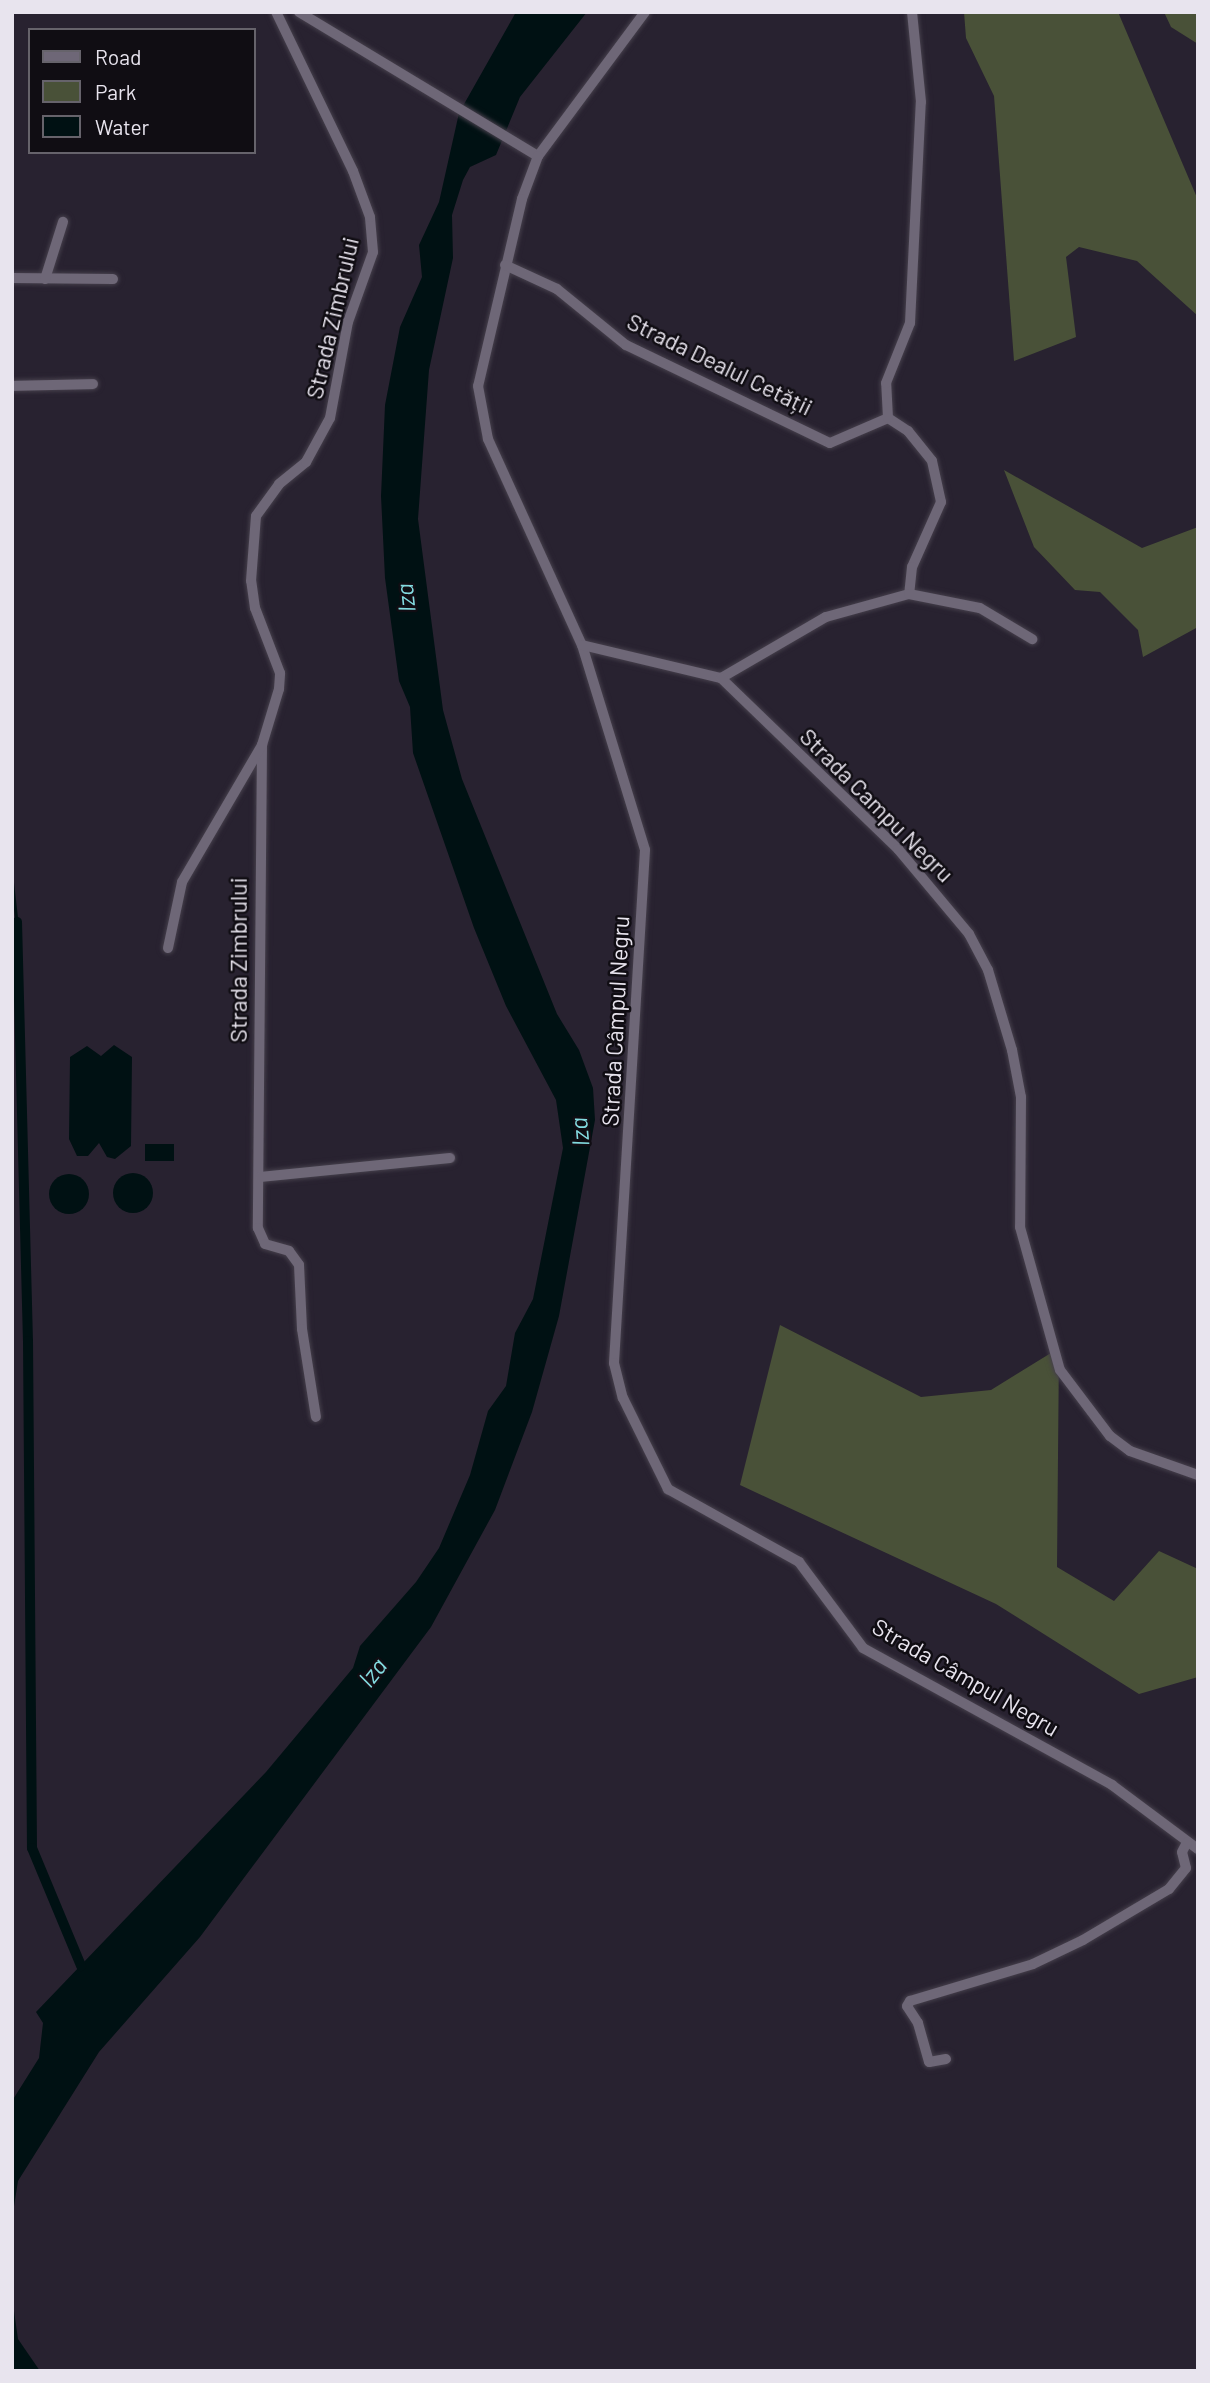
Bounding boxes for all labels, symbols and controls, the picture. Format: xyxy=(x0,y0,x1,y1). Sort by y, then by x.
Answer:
legend xyxy=(28,28,256,154)
text: Road xyxy=(95,44,141,69)
text: Park xyxy=(95,79,136,104)
text: Water xyxy=(95,114,149,139)
street label: Strada Zimbrului xyxy=(300,234,364,402)
street label: Strada Dealul Cetății xyxy=(623,307,817,421)
water label: Iza xyxy=(389,582,421,614)
street label: Strada Campu Negru xyxy=(794,722,960,888)
street label: Strada Zimbrului xyxy=(224,877,252,1043)
street label: Strada Câmpul Negru xyxy=(596,915,634,1127)
water label: Iza xyxy=(563,1116,595,1148)
street label: Strada Câmpul Negru xyxy=(868,1612,1064,1742)
water label: Iza xyxy=(352,1652,392,1692)

